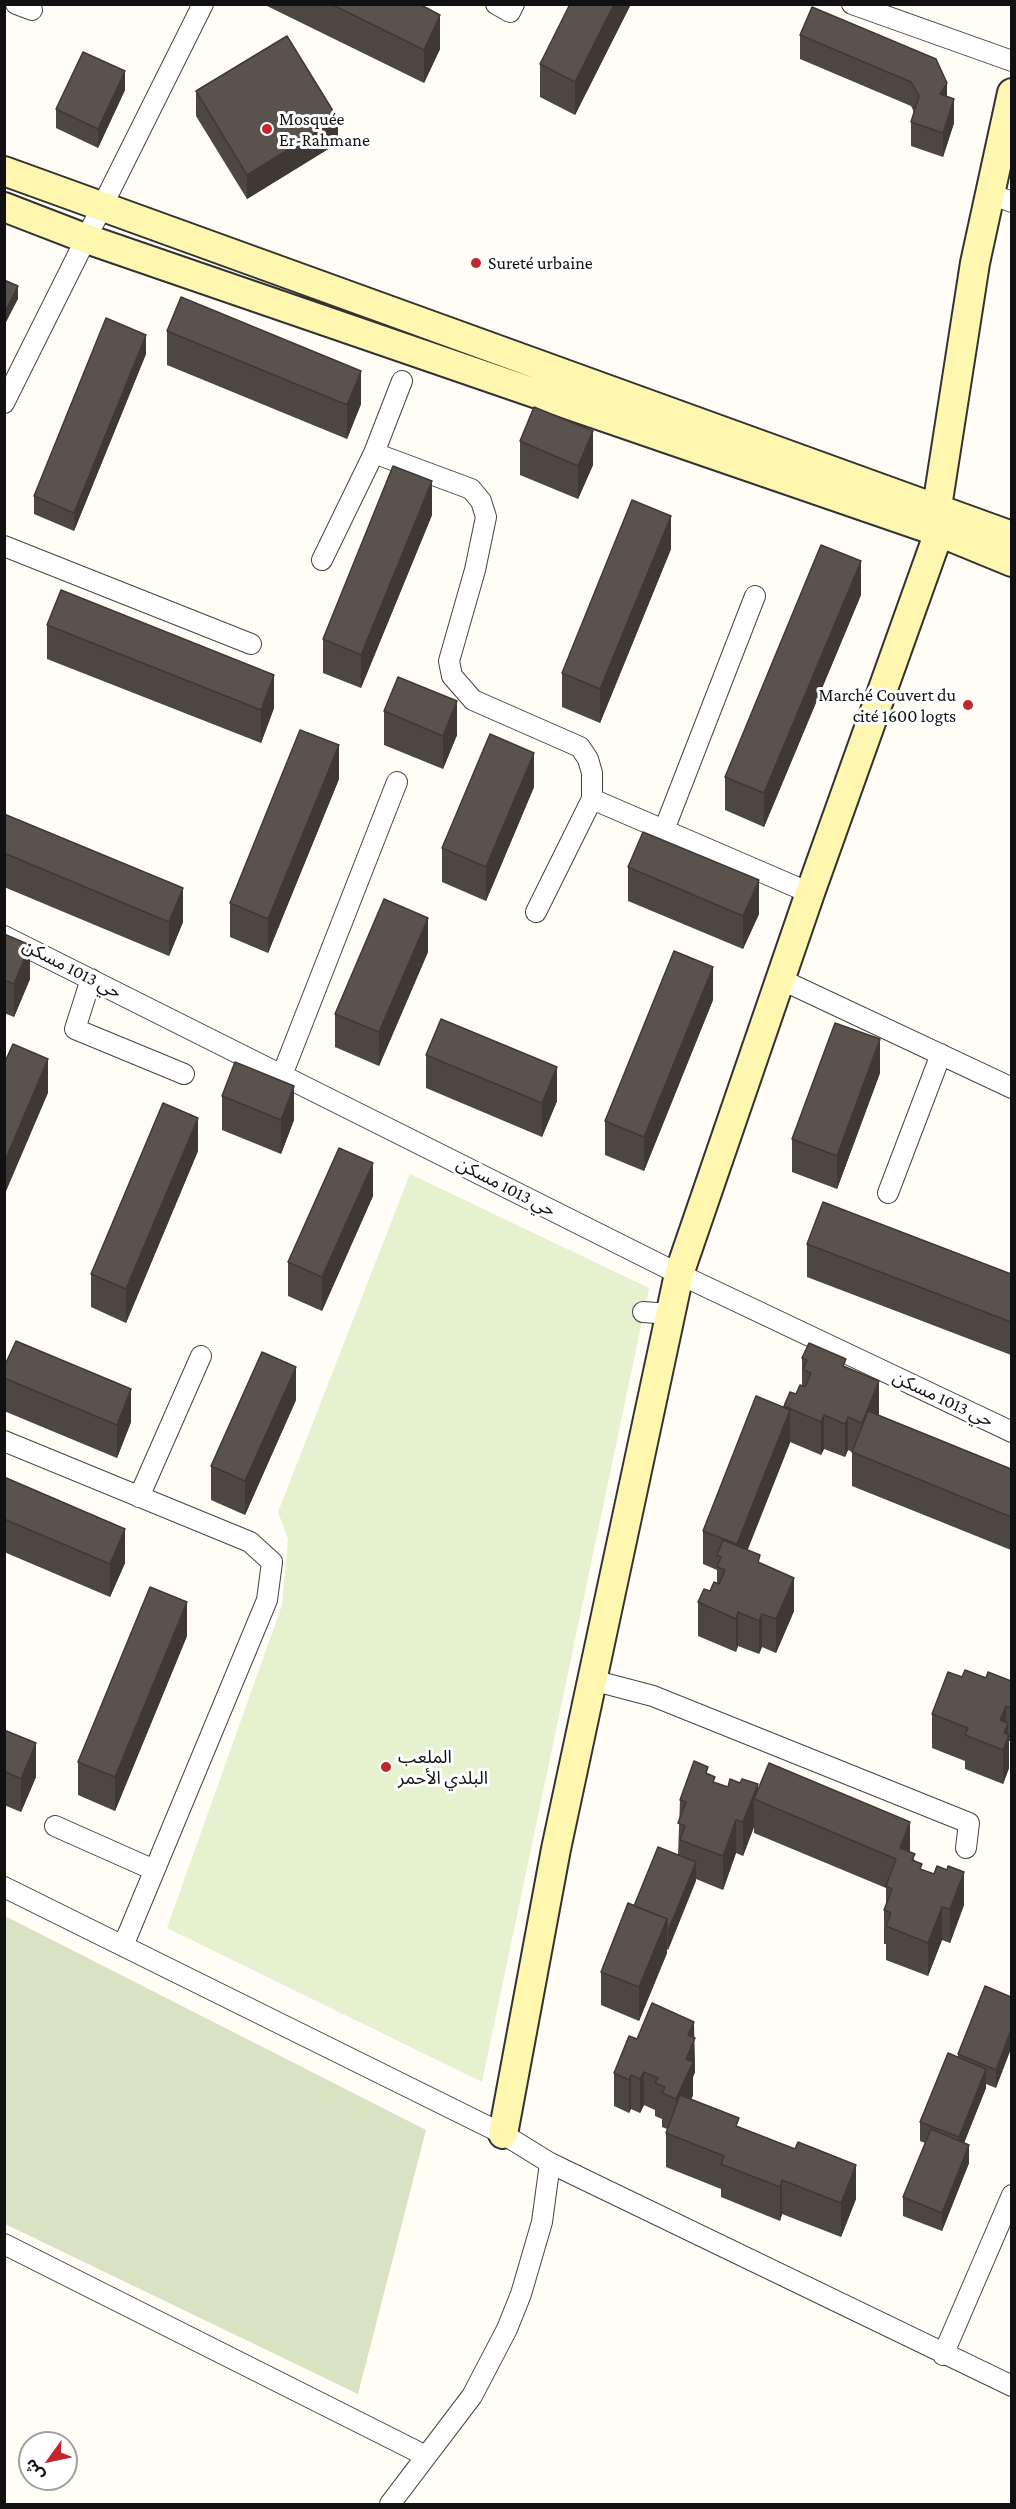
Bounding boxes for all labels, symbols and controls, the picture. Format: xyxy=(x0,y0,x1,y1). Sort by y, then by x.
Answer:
place label: Mosquée Er-Rahmane xyxy=(279,108,370,150)
marker: Mosquée Er-Rahmane xyxy=(260,122,274,136)
place label: Sureté urbaine xyxy=(488,252,593,274)
marker: Sureté urbaine xyxy=(469,256,483,270)
place label: Marché Couvert du cité 1600 logts xyxy=(819,684,956,726)
marker: Marché Couvert du cité 1600 logts xyxy=(961,698,975,712)
street label: حي 1013 مسكن xyxy=(19,935,125,1003)
street label: حي 1013 مسكن xyxy=(453,1153,559,1221)
street label: حي 1013 مسكن xyxy=(889,1366,997,1432)
place label: الملعب البلدي الأحمر xyxy=(398,1746,488,1788)
marker: الملعب البلدي الأحمر xyxy=(379,1760,393,1774)
north arrow xyxy=(18,2431,78,2491)
text: ش xyxy=(21,2456,47,2484)

